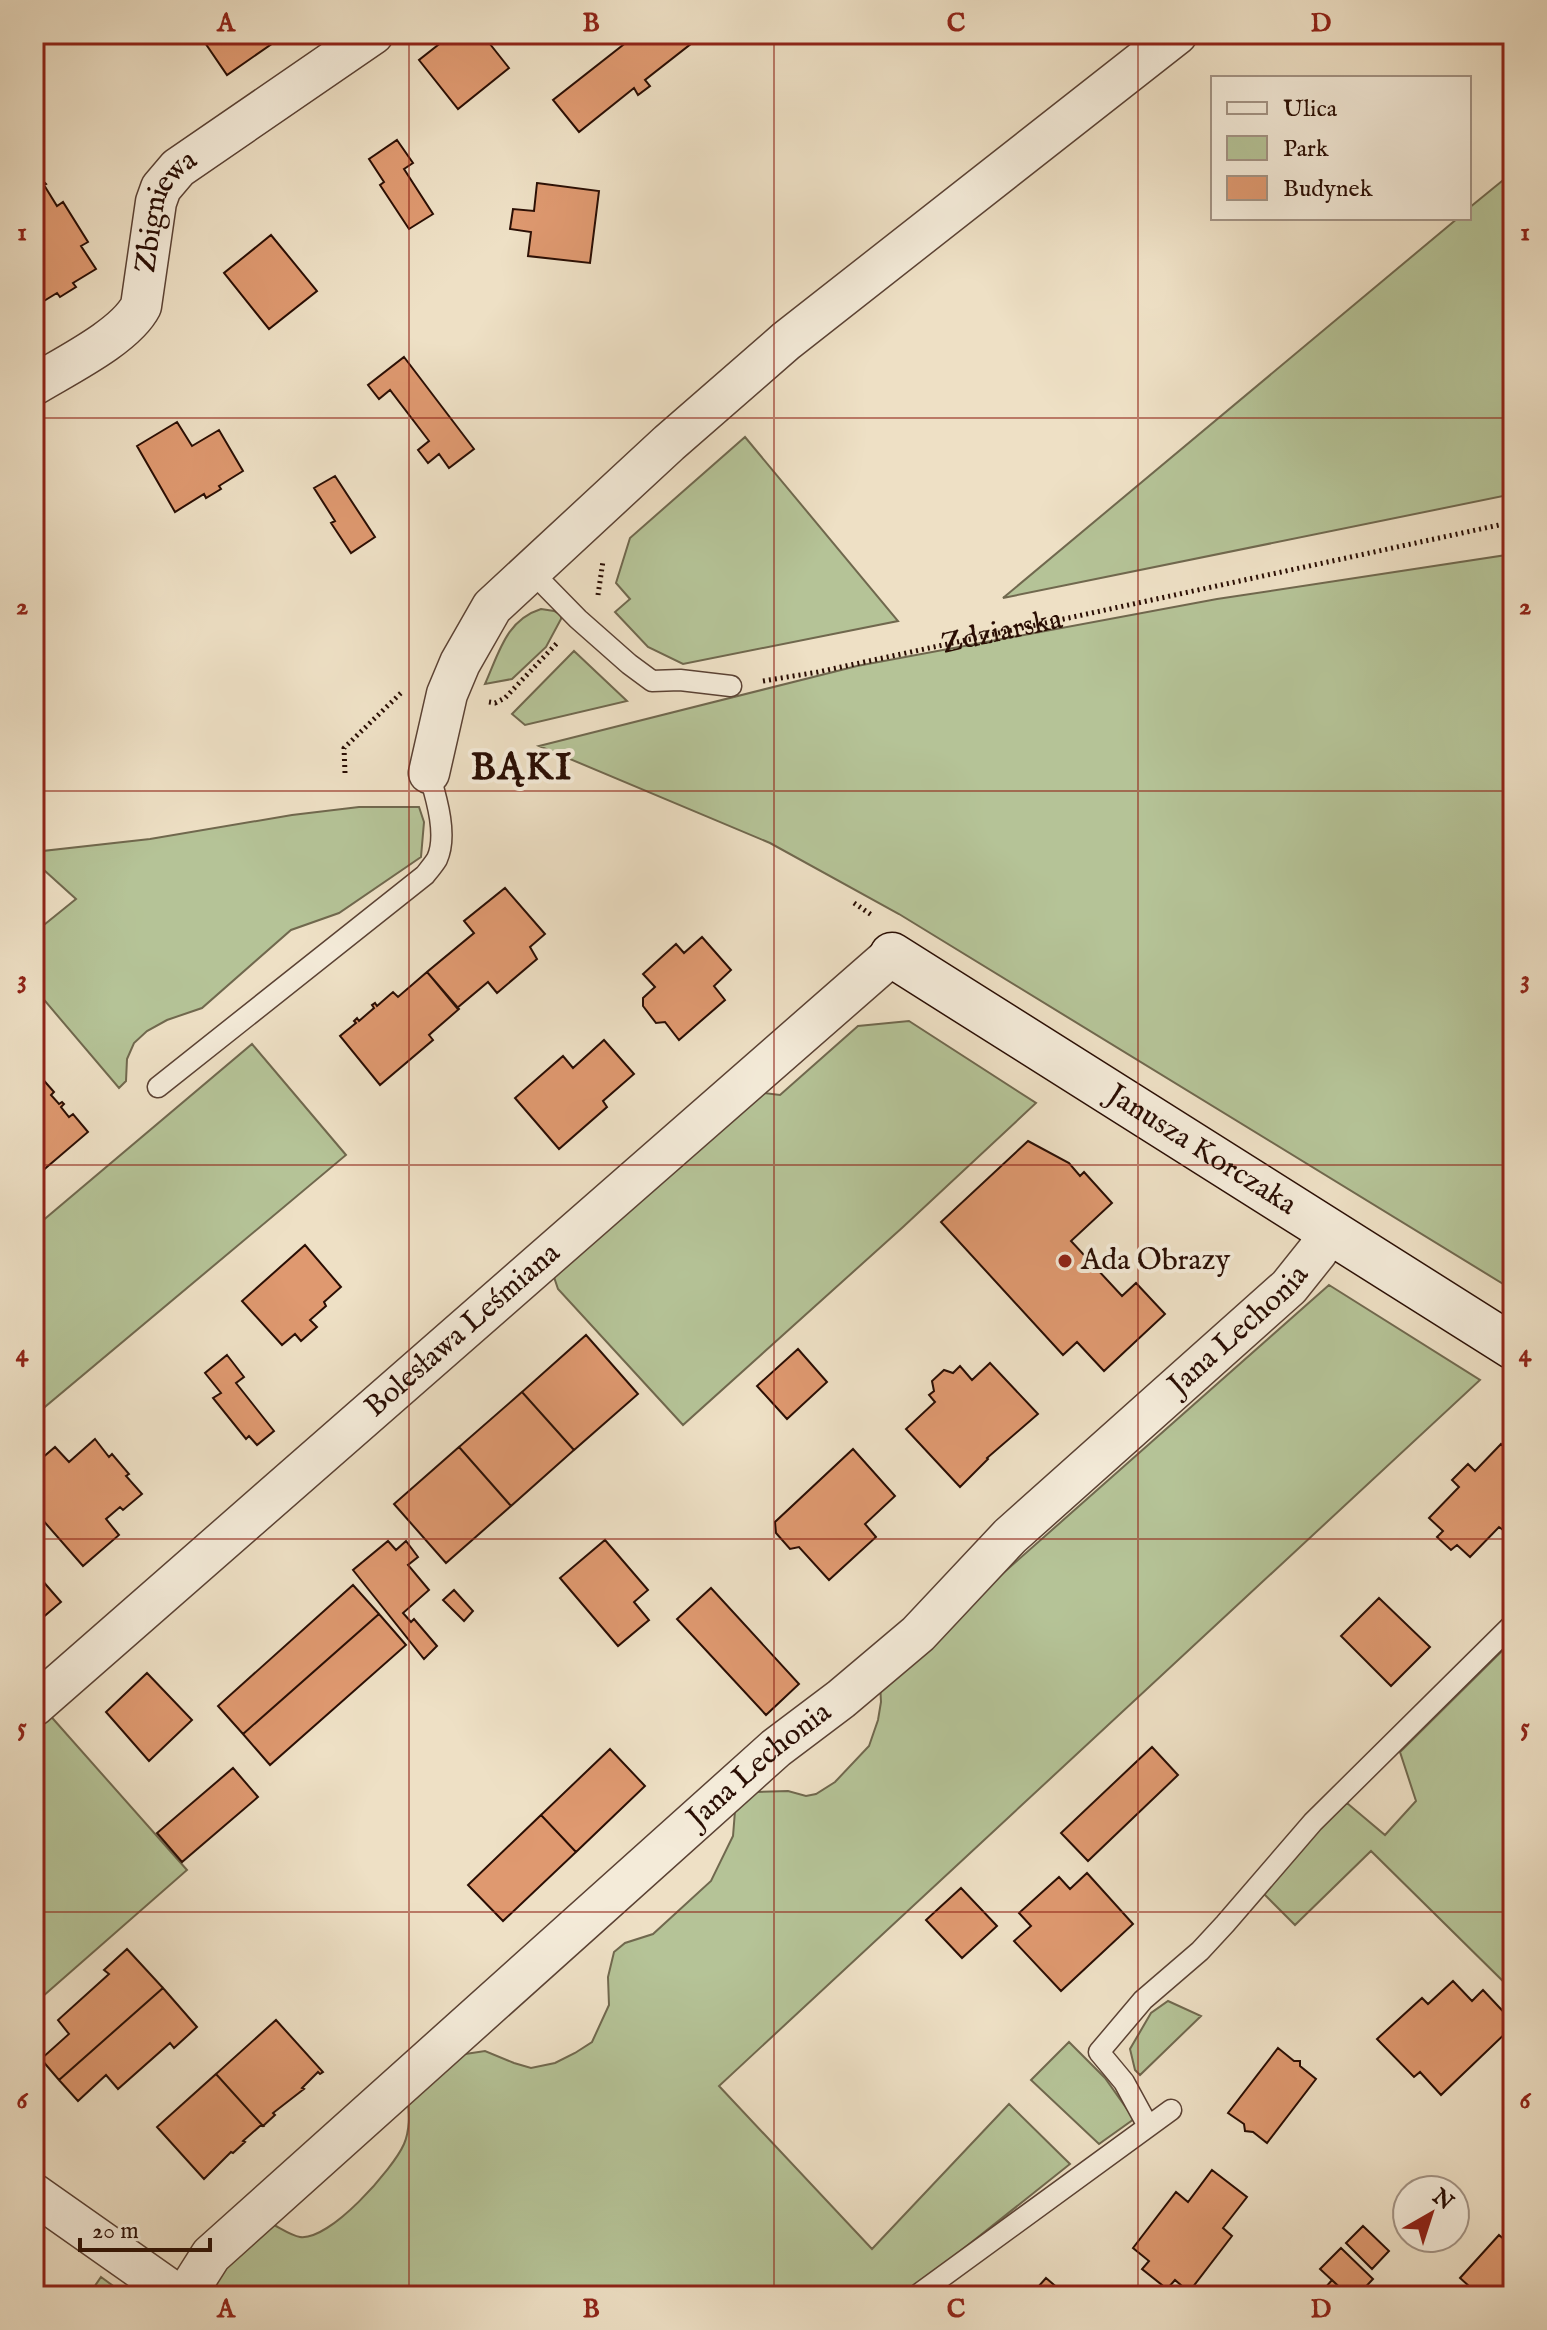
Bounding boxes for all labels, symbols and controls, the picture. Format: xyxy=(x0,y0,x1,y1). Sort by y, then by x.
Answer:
text: A xyxy=(216,7,236,40)
text: B xyxy=(582,7,600,40)
text: C xyxy=(947,7,966,40)
text: D xyxy=(1311,7,1332,40)
legend xyxy=(1211,76,1471,220)
text: Ulica xyxy=(1283,94,1338,125)
text: Park xyxy=(1283,134,1329,165)
street label: Zbigniewa xyxy=(127,141,205,275)
text: Budynek xyxy=(1283,174,1373,205)
text: 1 xyxy=(17,216,27,249)
text: 1 xyxy=(1520,216,1530,249)
text: 2 xyxy=(16,590,28,623)
text: 2 xyxy=(1519,590,1531,623)
street label: Zdziarska xyxy=(938,601,1066,664)
district label: BĄKI xyxy=(471,745,573,793)
text: 3 xyxy=(17,963,27,996)
text: 3 xyxy=(1520,963,1530,996)
street label: Janusza Korczaka xyxy=(1097,1075,1304,1224)
street label: Bolesława Leśmiana xyxy=(357,1235,569,1426)
place label: Ada Obrazy xyxy=(1080,1242,1230,1280)
marker: Ada Obrazy xyxy=(1056,1252,1074,1270)
street label: Jana Lechonia xyxy=(1159,1258,1318,1406)
text: 4 xyxy=(16,1337,30,1370)
text: 4 xyxy=(1519,1337,1533,1370)
street label: Jana Lechonia xyxy=(678,1694,839,1839)
text: 5 xyxy=(17,1711,27,1744)
text: 5 xyxy=(1520,1711,1530,1744)
text: 6 xyxy=(17,2084,29,2117)
text: 6 xyxy=(1520,2084,1532,2117)
north arrow xyxy=(1391,2174,1471,2254)
text: N xyxy=(1425,2183,1459,2217)
scale bar xyxy=(80,2202,210,2252)
text: 20 m xyxy=(92,2216,139,2247)
text: A xyxy=(216,2293,236,2326)
text: B xyxy=(582,2293,600,2326)
text: C xyxy=(947,2293,966,2326)
text: D xyxy=(1311,2293,1332,2326)

